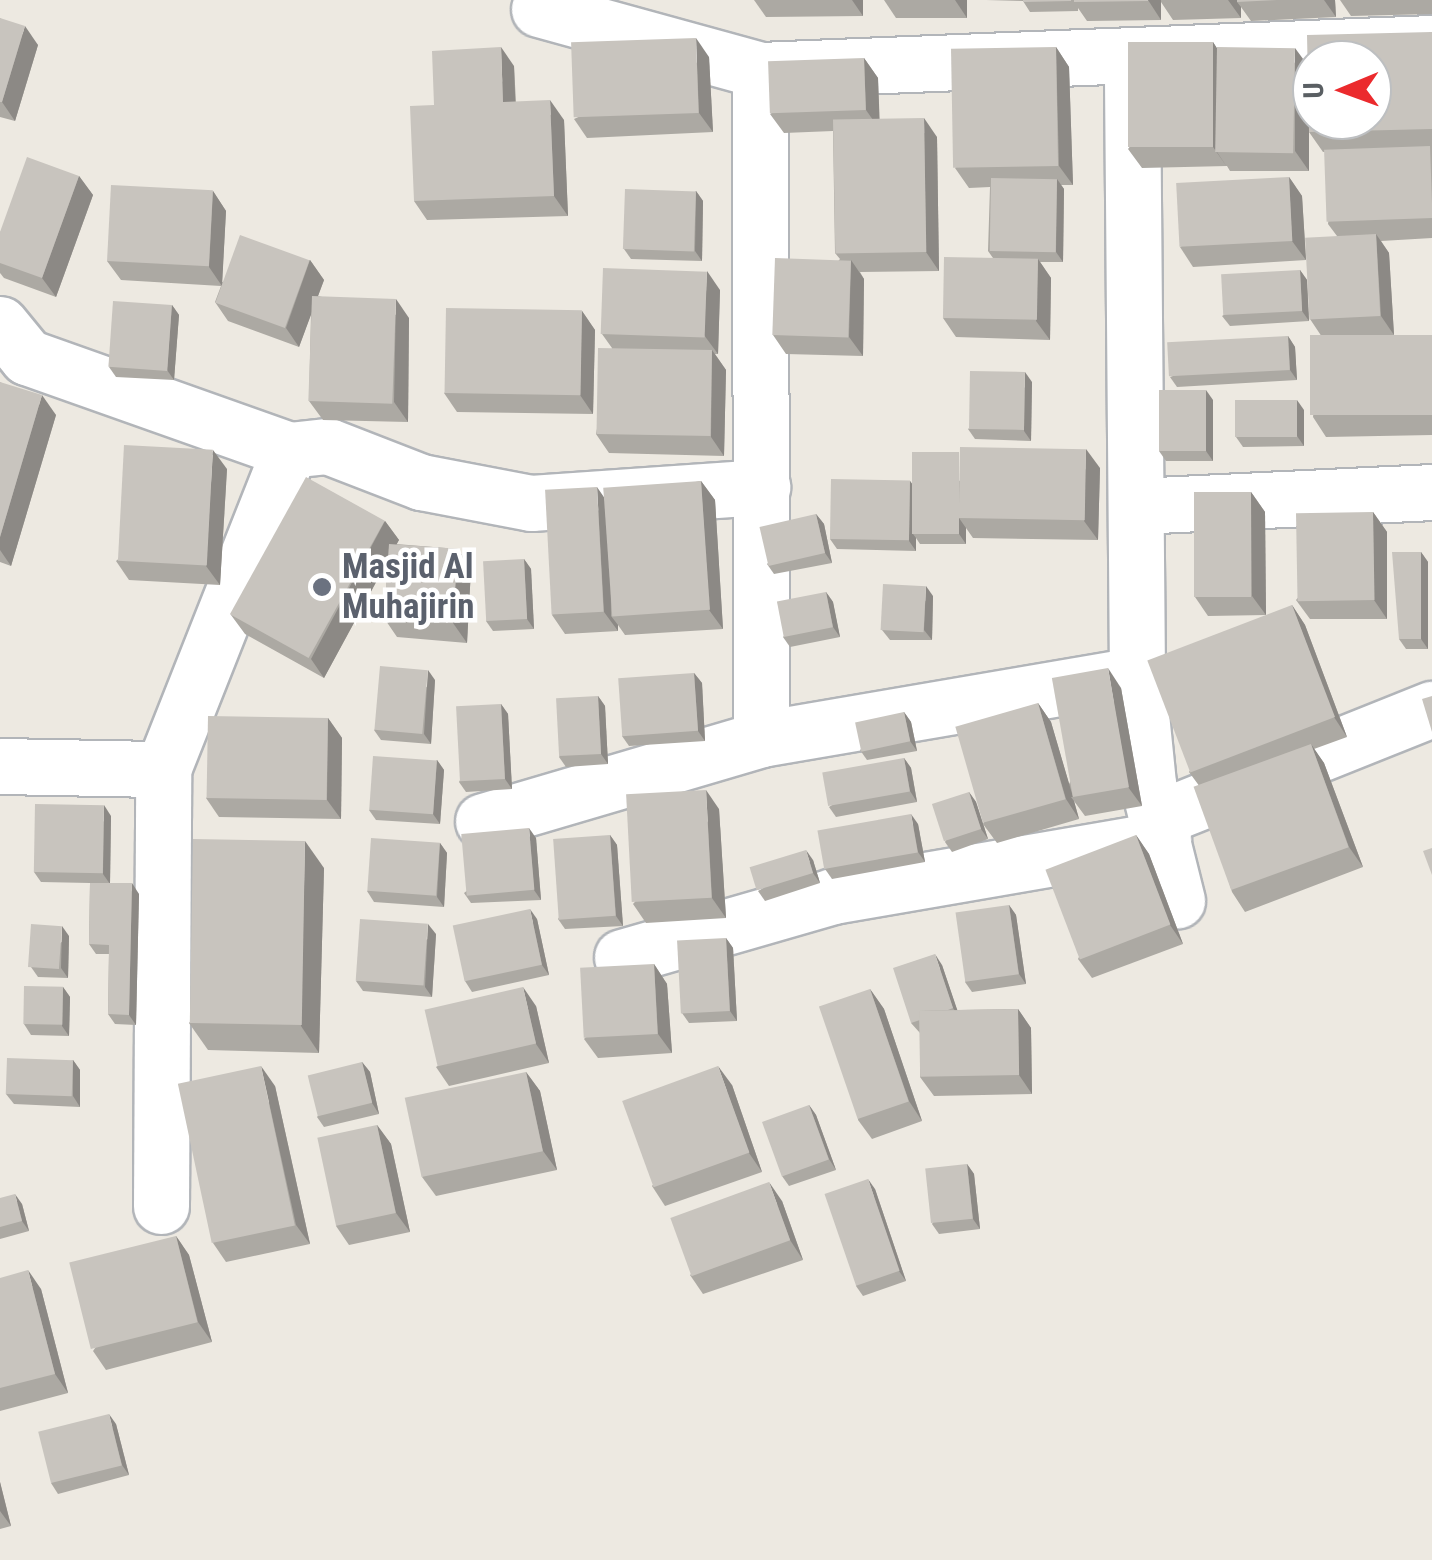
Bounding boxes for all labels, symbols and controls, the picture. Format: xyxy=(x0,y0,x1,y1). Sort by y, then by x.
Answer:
north arrow xyxy=(1292,40,1392,140)
text: U xyxy=(1297,82,1330,99)
place label: Masjid Al Muhajirin xyxy=(342,546,474,628)
marker: Masjid Al Muhajirin xyxy=(311,576,333,598)

